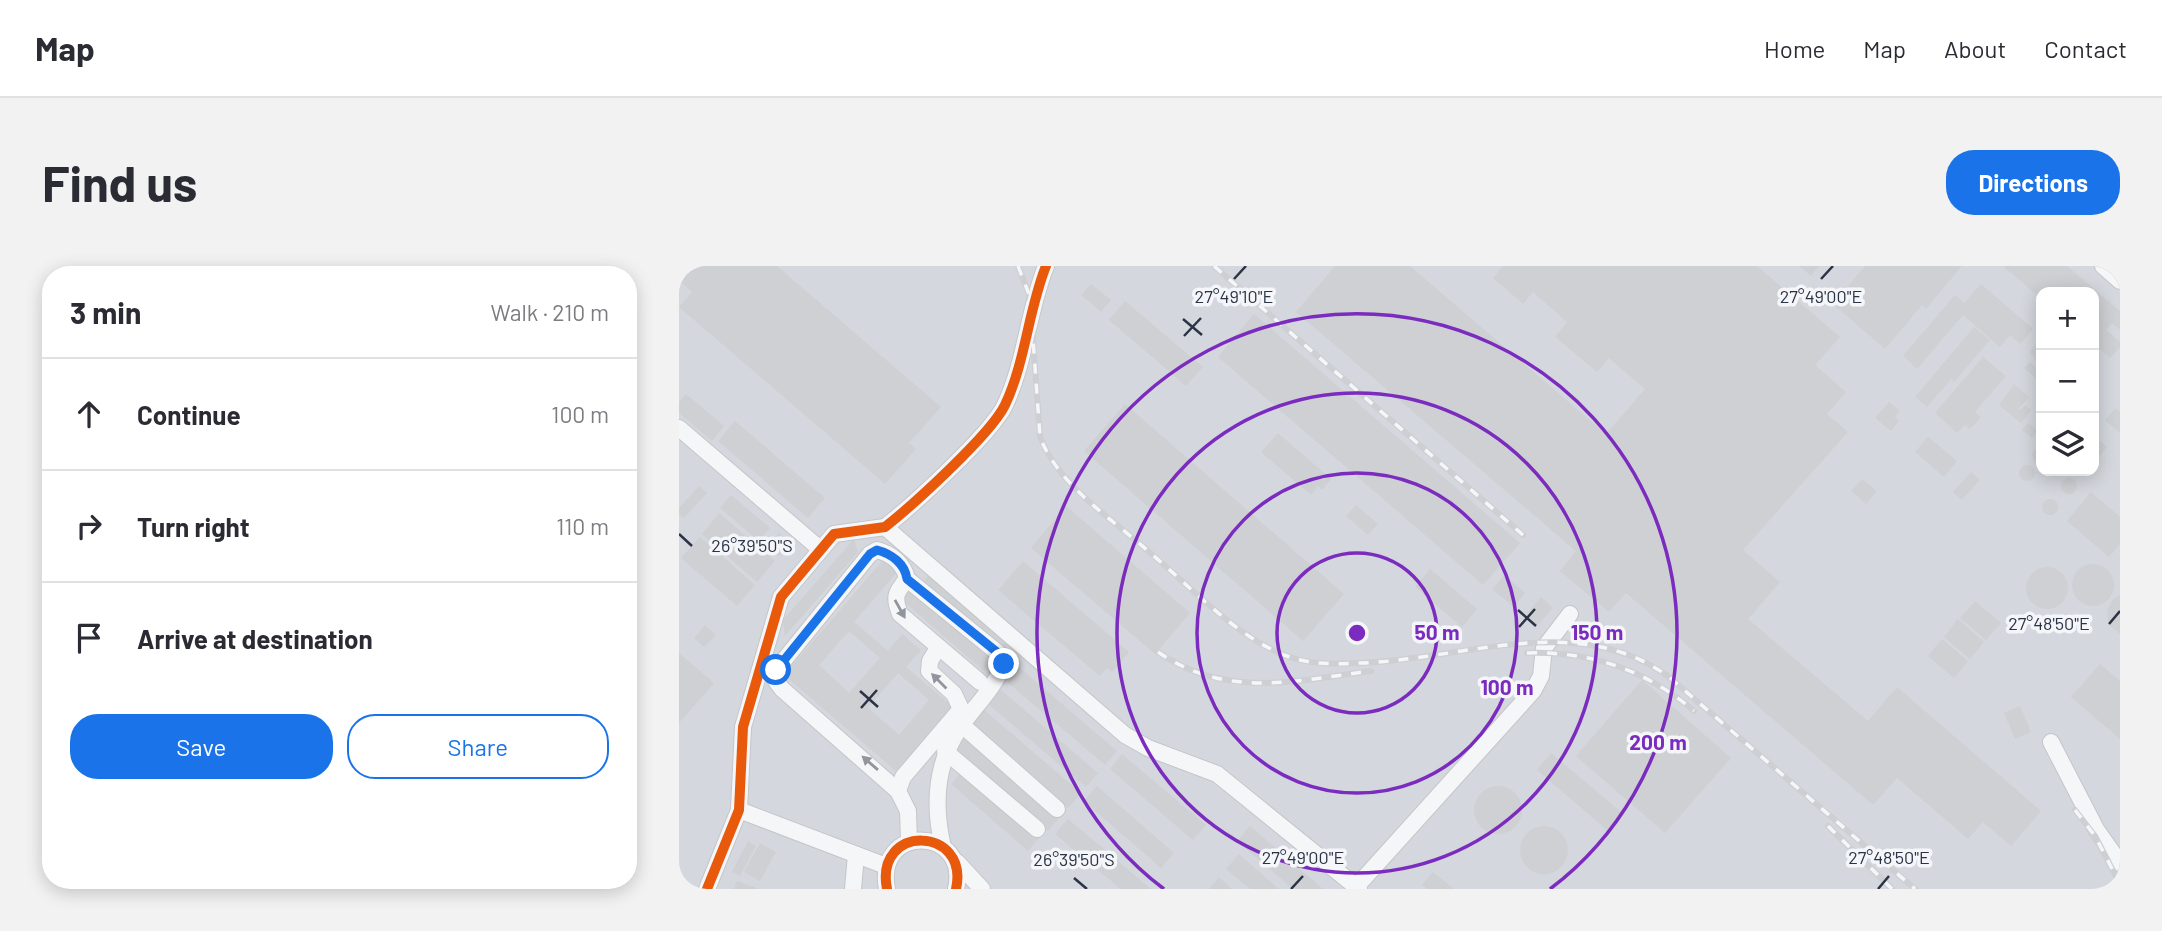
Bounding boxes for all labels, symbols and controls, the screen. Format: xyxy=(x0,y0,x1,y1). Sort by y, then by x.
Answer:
text: Map xyxy=(35,28,95,68)
text: Home xyxy=(1764,34,1825,63)
text: Map xyxy=(1863,34,1906,63)
text: About xyxy=(1944,34,2006,63)
text: Contact xyxy=(2044,34,2127,63)
button: Directions xyxy=(1946,150,2120,215)
text: Find us xyxy=(42,153,197,212)
text: 27°49'10"E xyxy=(1195,285,1273,307)
text: 27°49'00"E xyxy=(1780,285,1862,307)
map controls xyxy=(2036,287,2099,476)
button: + xyxy=(2036,287,2099,350)
text: 3 min xyxy=(70,294,141,330)
text: Walk · 210 m xyxy=(491,298,609,326)
button: − xyxy=(2036,350,2099,413)
icon: ahead xyxy=(70,395,108,433)
text: Continue xyxy=(137,399,241,430)
text: 100 m xyxy=(551,400,609,428)
button: layers xyxy=(2036,413,2099,476)
icon: right xyxy=(70,507,108,545)
text: Turn right xyxy=(137,511,250,542)
text: 110 m xyxy=(556,512,609,540)
text: 26°39'50"S xyxy=(711,534,793,556)
one-way arrow xyxy=(894,600,906,620)
text: 27°48'50"E xyxy=(2008,612,2090,634)
icon: arrive xyxy=(70,619,108,657)
text: 50 m xyxy=(1414,619,1460,644)
text: 150 m xyxy=(1571,619,1623,644)
centre of rings xyxy=(1345,621,1369,645)
text: Arrive at destination xyxy=(137,623,373,654)
route end xyxy=(988,648,1019,679)
route start xyxy=(760,654,791,685)
one-way arrow xyxy=(931,673,947,689)
text: 100 m xyxy=(1480,674,1534,699)
button: Save xyxy=(70,714,333,779)
button: Share xyxy=(347,714,609,779)
text: 200 m xyxy=(1629,729,1687,754)
one-way arrow xyxy=(861,756,878,772)
text: 27°49'00"E xyxy=(1262,846,1344,868)
text: 27°48'50"E xyxy=(1848,846,1930,868)
text: 26°39'50"S xyxy=(1033,848,1115,870)

